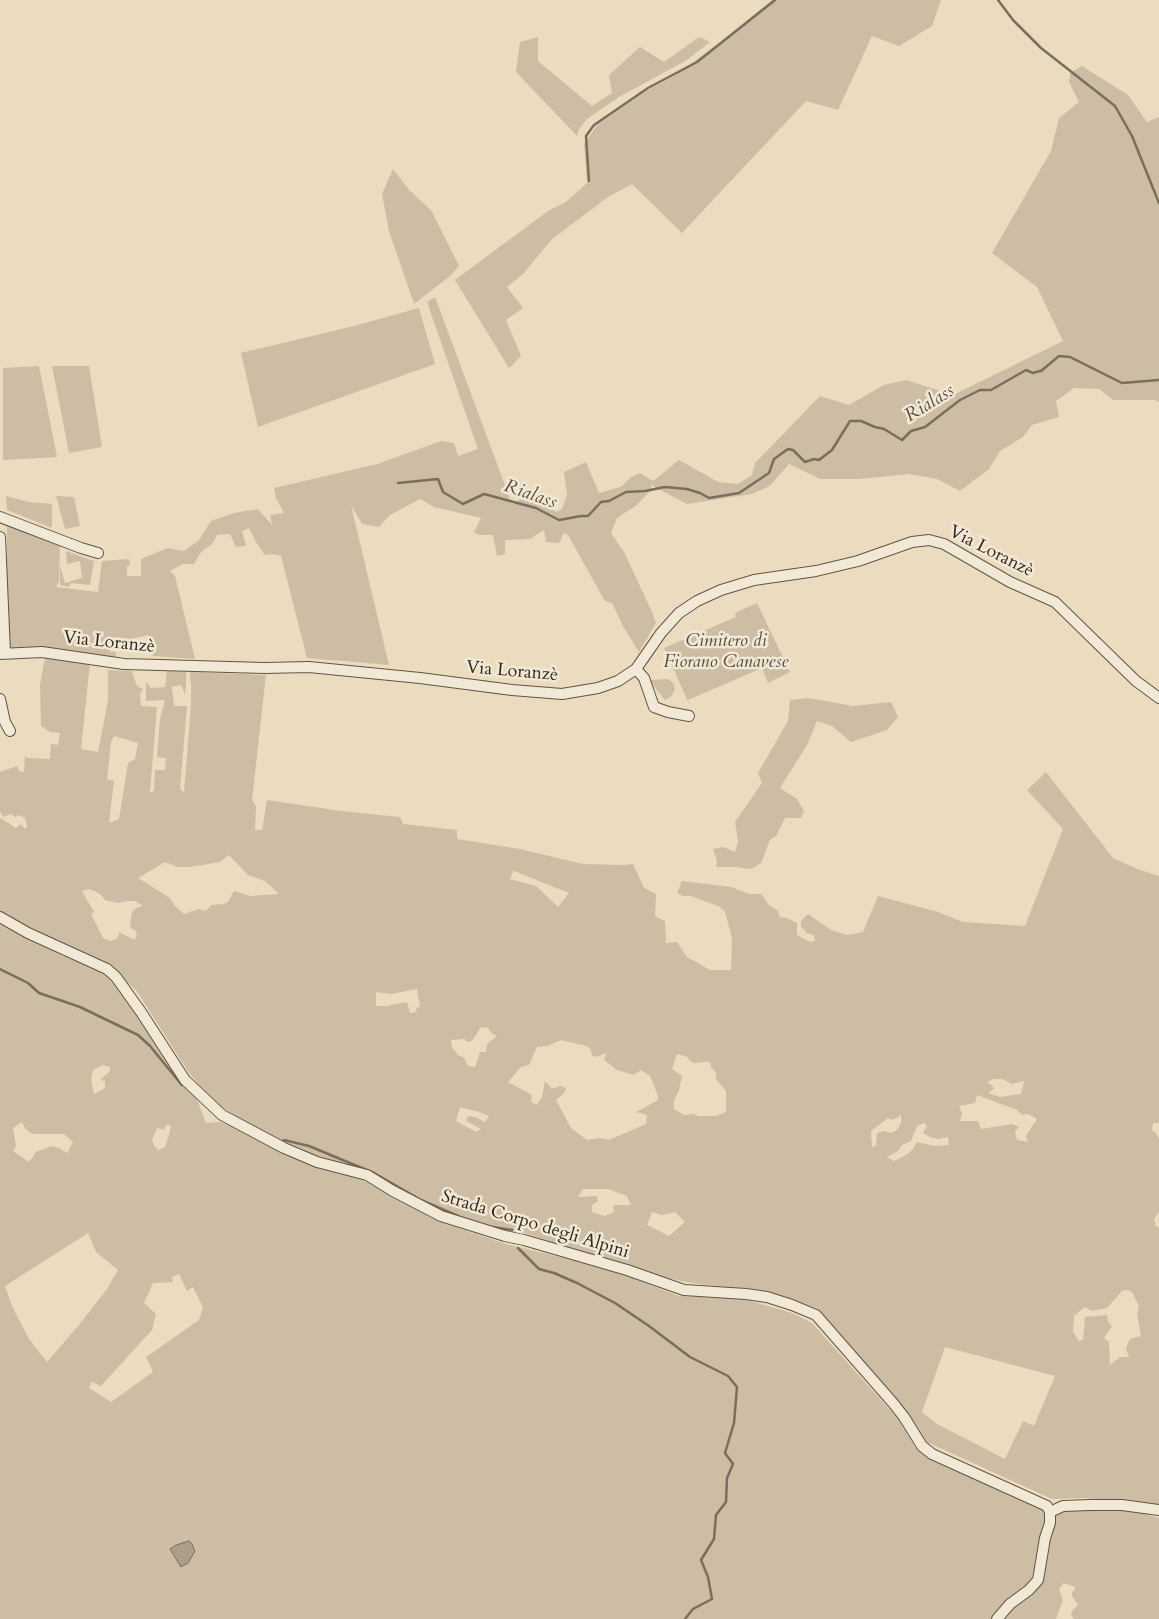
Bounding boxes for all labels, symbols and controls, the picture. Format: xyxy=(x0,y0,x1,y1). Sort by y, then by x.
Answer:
water label: Rialass xyxy=(901,380,959,428)
water label: Rialass xyxy=(501,475,559,515)
street label: Via Loranzè xyxy=(945,521,1037,583)
street label: Via Loranzè xyxy=(62,627,156,659)
park label: Cimitero di Fiorano Canavese xyxy=(664,631,788,674)
street label: Via Loranzè xyxy=(465,657,559,687)
street label: Strada Corpo degli Alpini xyxy=(439,1186,631,1264)

